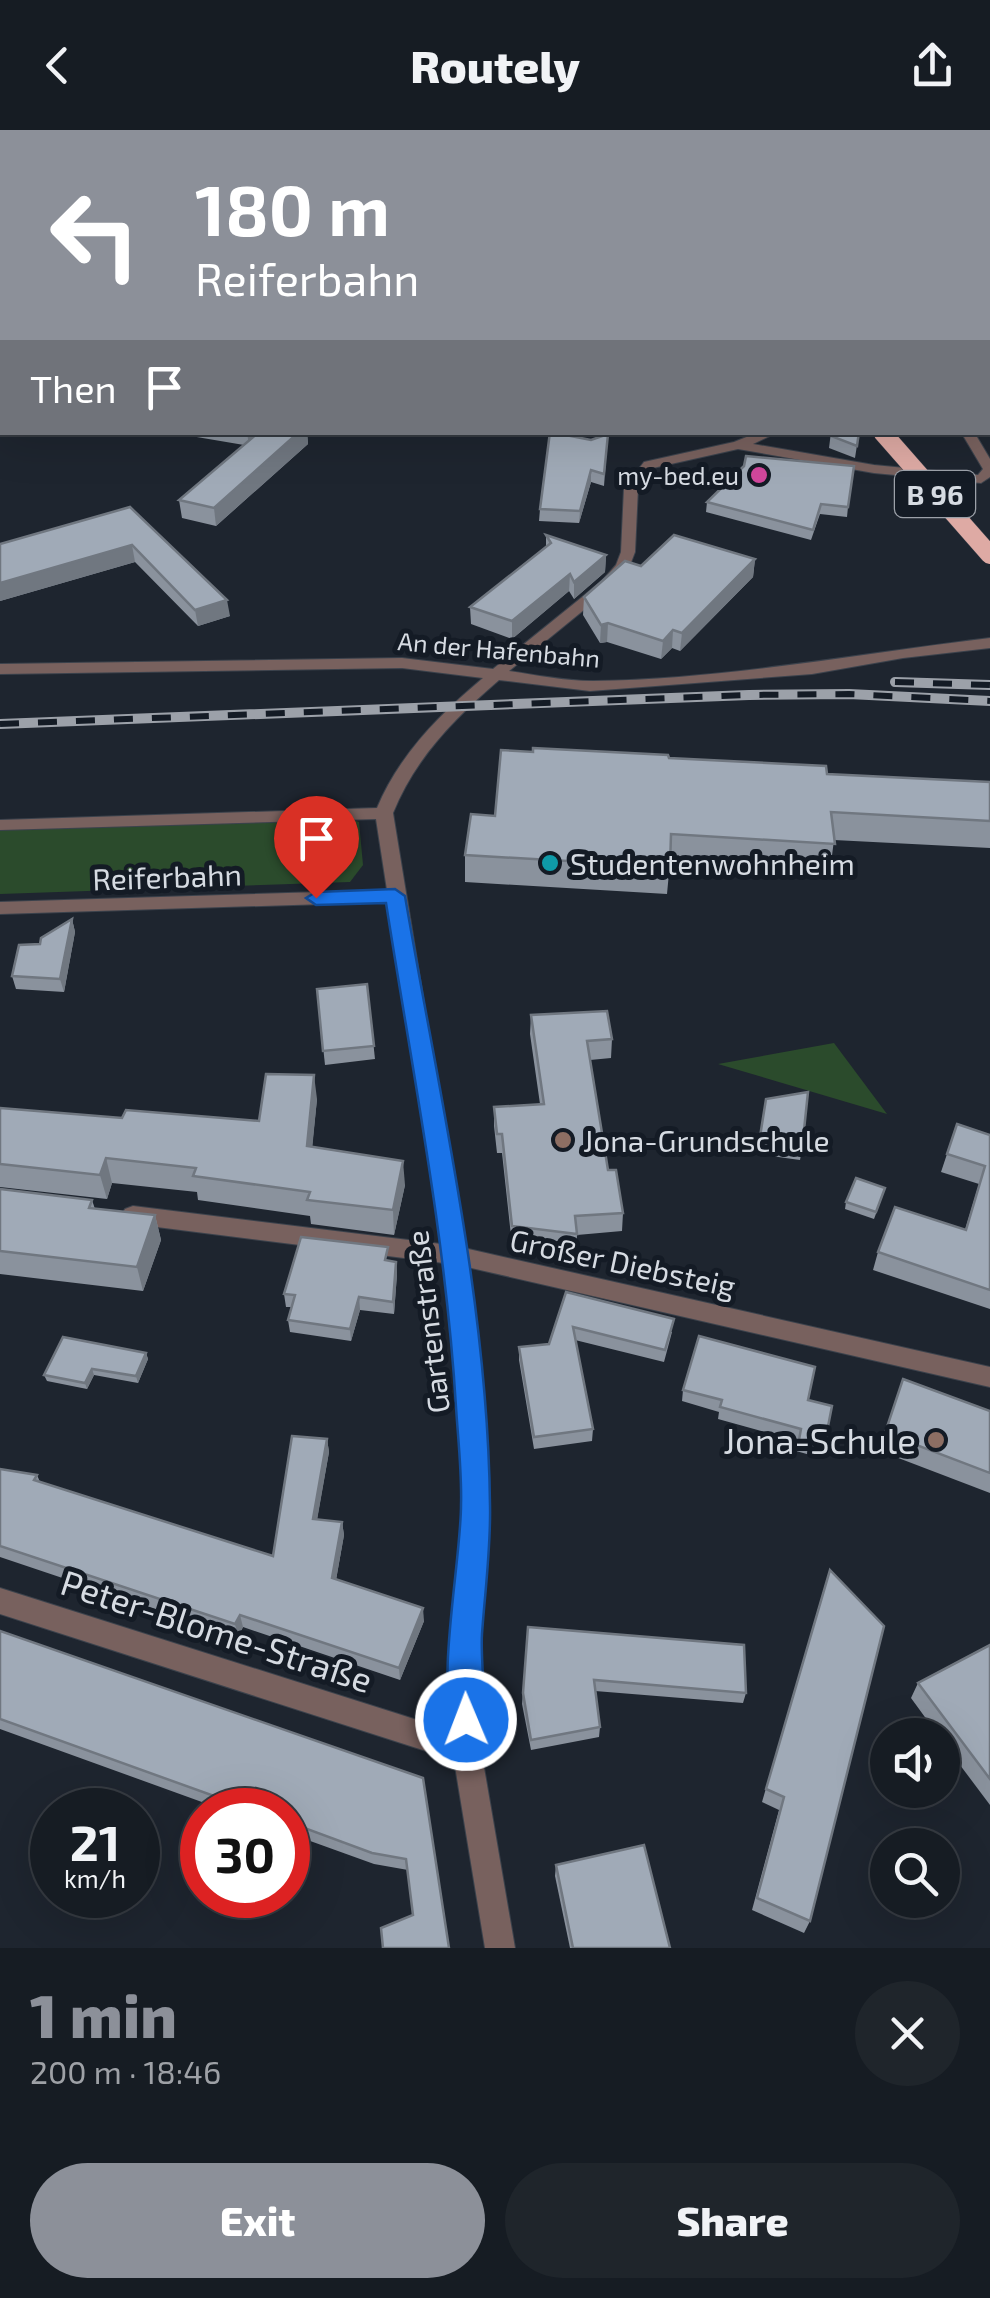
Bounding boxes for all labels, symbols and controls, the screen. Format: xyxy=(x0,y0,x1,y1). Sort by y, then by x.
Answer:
icon: back xyxy=(30,38,85,93)
text: Routely xyxy=(410,38,580,92)
icon: share xyxy=(905,38,960,93)
text: 180 m xyxy=(195,166,390,250)
icon: left xyxy=(30,170,160,300)
text: Reiferbahn xyxy=(195,251,420,305)
icon: arrive xyxy=(137,360,192,415)
text: Then xyxy=(30,365,117,411)
place label: my-bed.eu xyxy=(617,460,739,490)
marker: my-bed.eu xyxy=(748,464,770,486)
road number: B 96 xyxy=(895,471,975,517)
street label: An der Hafenbahn xyxy=(396,625,602,673)
pin xyxy=(274,796,359,899)
icon: arrive xyxy=(289,811,344,866)
place label: Studentenwohnheim xyxy=(570,845,855,881)
marker: Studentenwohnheim xyxy=(539,852,561,874)
street label: Reiferbahn xyxy=(92,855,242,897)
place label: Jona-Grundschule xyxy=(583,1122,830,1158)
marker: Jona-Grundschule xyxy=(552,1129,574,1151)
street label: Großer Diebsteig xyxy=(507,1221,739,1304)
street label: Gartenstraße xyxy=(398,1229,456,1415)
place label: Jona-Schule xyxy=(723,1419,916,1461)
marker: Jona-Schule xyxy=(925,1429,947,1451)
street label: Peter-Blome-Straße xyxy=(56,1560,378,1700)
position arrow xyxy=(414,1668,518,1772)
map controls xyxy=(870,1718,960,1918)
button: sound xyxy=(870,1718,960,1808)
speed limit sign: 30 xyxy=(180,1788,310,1918)
text: 21 xyxy=(70,1811,120,1871)
button: search xyxy=(870,1828,960,1918)
text: km/h xyxy=(64,1863,126,1893)
text: 1 min xyxy=(30,1978,177,2050)
button: close xyxy=(855,1981,960,2086)
text: 200 m · 18:46 xyxy=(30,2052,221,2090)
button: Exit xyxy=(30,2163,485,2278)
button: Share xyxy=(505,2163,960,2278)

